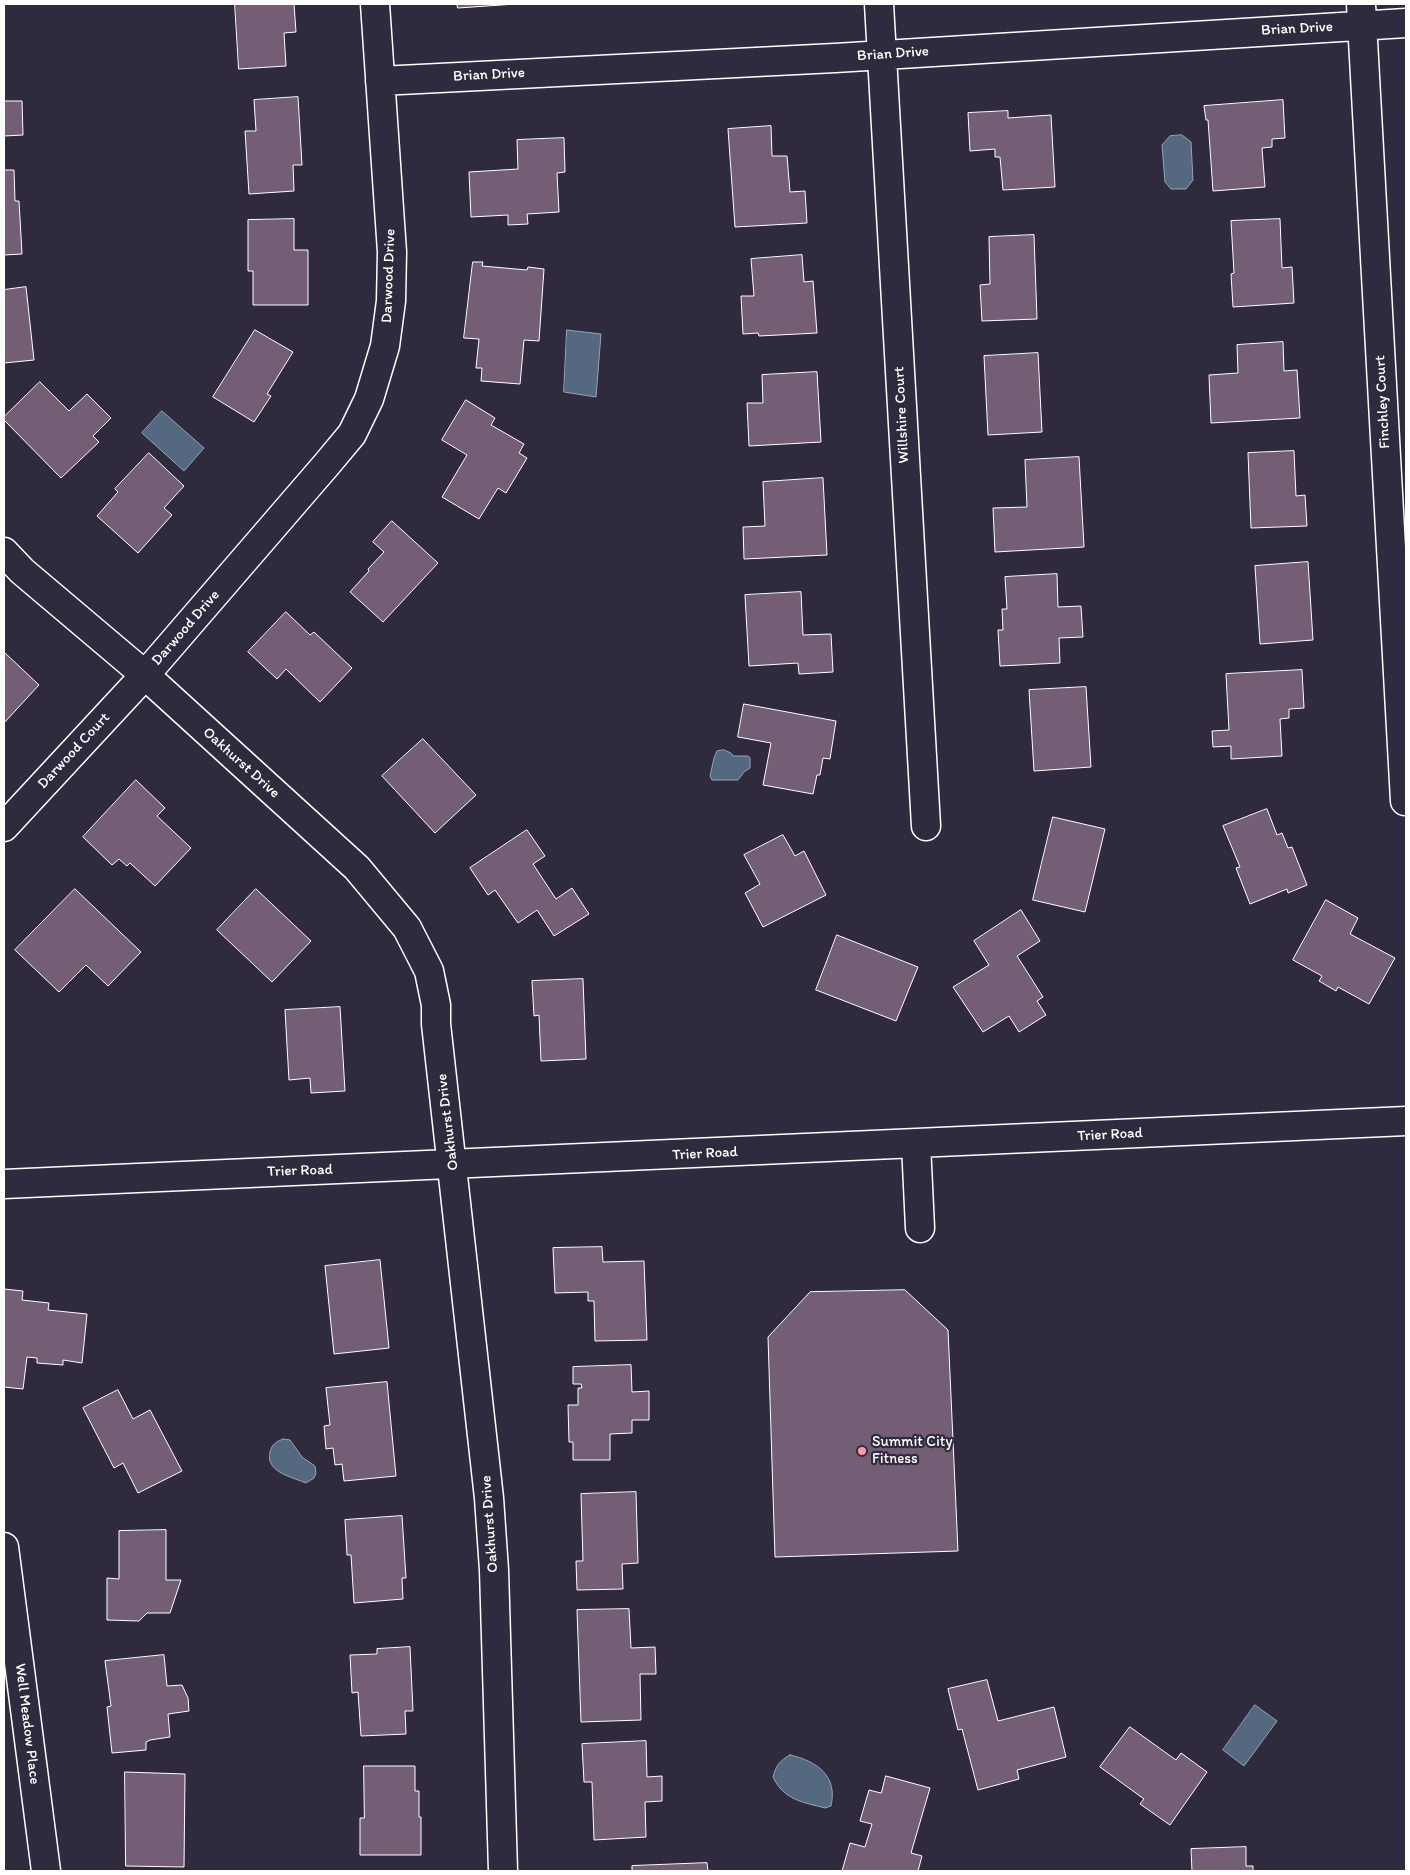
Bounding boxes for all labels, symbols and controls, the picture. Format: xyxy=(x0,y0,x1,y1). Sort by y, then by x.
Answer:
street label: Brian Drive xyxy=(1261,18,1333,40)
street label: Brian Drive xyxy=(856,43,930,65)
street label: Brian Drive xyxy=(453,64,525,86)
street label: Darwood Drive xyxy=(378,228,400,324)
street label: Finchley Court xyxy=(1372,355,1394,449)
street label: Willshire Court xyxy=(890,366,914,464)
street label: Darwood Drive xyxy=(148,586,224,670)
street label: Darwood Court xyxy=(34,709,114,793)
street label: Oakhurst Drive xyxy=(199,724,283,802)
street label: Oakhurst Drive xyxy=(433,1072,463,1172)
street label: Trier Road xyxy=(1077,1124,1143,1146)
street label: Trier Road xyxy=(672,1143,738,1165)
street label: Trier Road xyxy=(267,1161,333,1181)
place label: Summit City Fitness xyxy=(872,1433,952,1468)
marker: Summit City Fitness xyxy=(856,1445,868,1457)
street label: Oakhurst Drive xyxy=(478,1475,502,1573)
street label: Well Meadow Place xyxy=(11,1662,43,1786)

